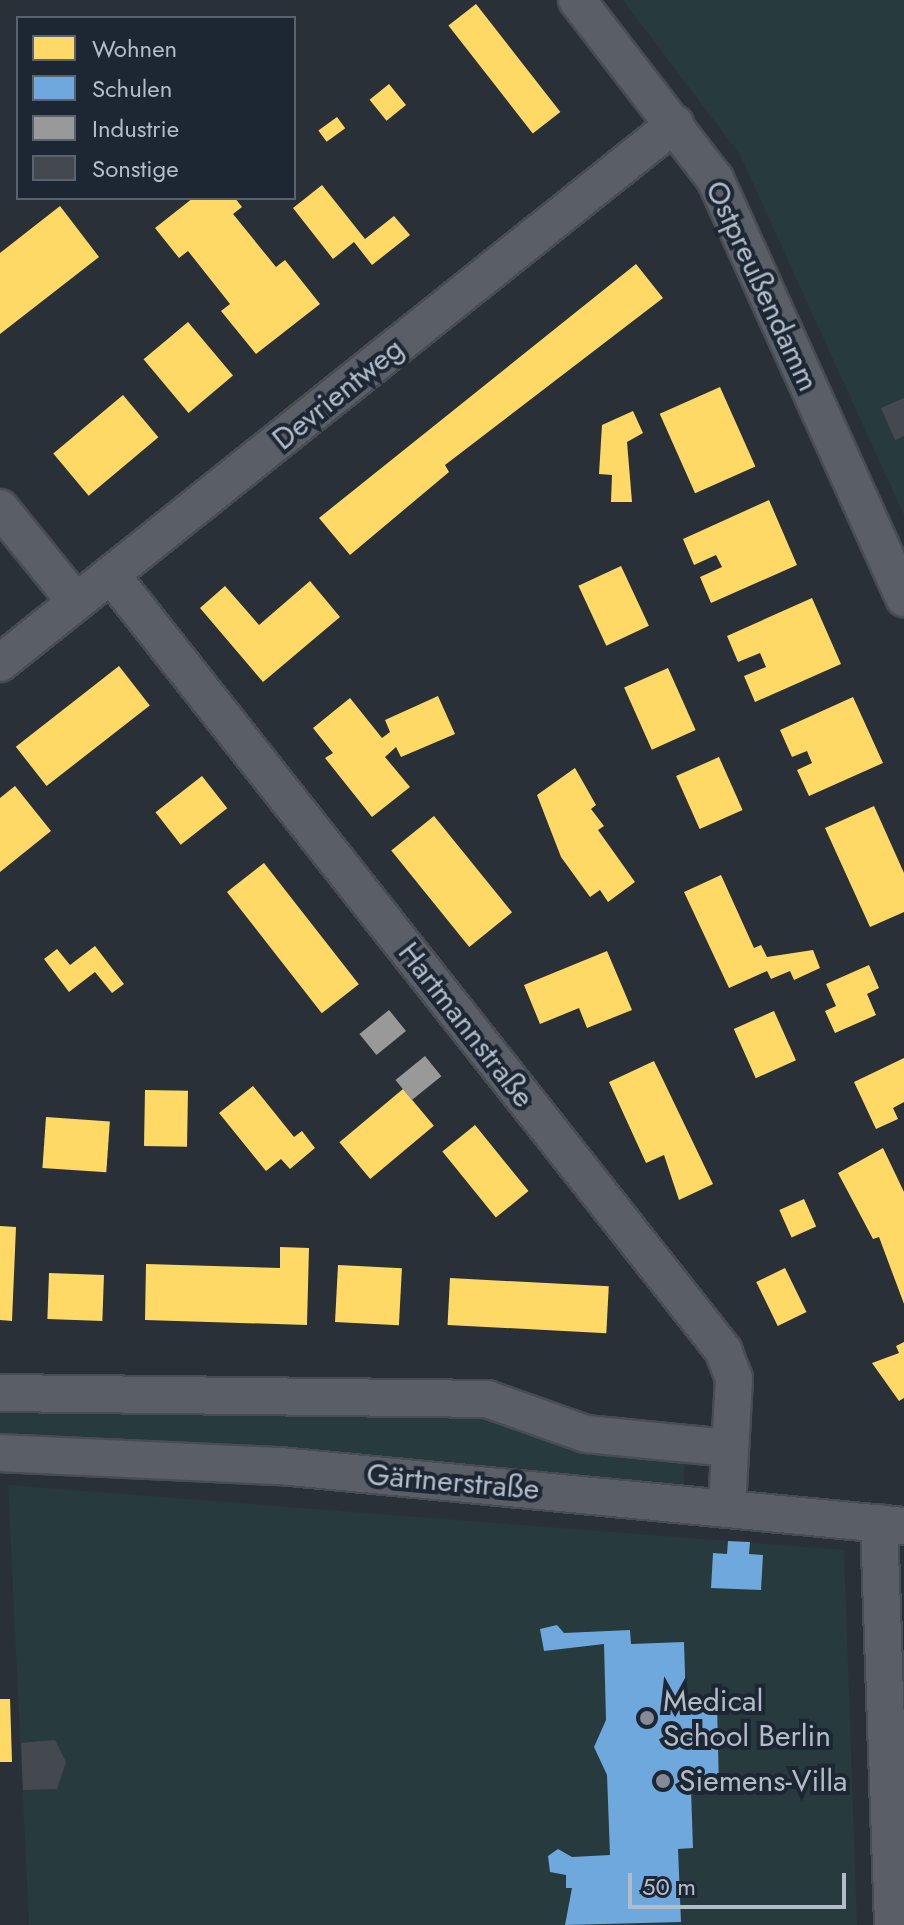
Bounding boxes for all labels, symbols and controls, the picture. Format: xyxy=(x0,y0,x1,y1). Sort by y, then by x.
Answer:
legend xyxy=(16,16,296,200)
text: Wohnen xyxy=(92,31,177,66)
text: Schulen xyxy=(92,71,172,106)
text: Industrie xyxy=(92,111,179,146)
text: Sonstige xyxy=(92,151,179,186)
street label: Ostpreußendamm xyxy=(698,175,826,397)
street label: Devrientweg xyxy=(265,330,411,458)
street label: Hartmannstraße xyxy=(391,935,541,1115)
street label: Gärtnerstraße xyxy=(365,1457,541,1507)
place label: Medical School Berlin xyxy=(663,1683,831,1754)
marker: Medical School Berlin xyxy=(638,1709,656,1727)
place label: Siemens-Villa xyxy=(679,1763,848,1799)
marker: Siemens-Villa xyxy=(654,1772,672,1790)
scale bar xyxy=(632,1857,850,1907)
text: 50 m xyxy=(642,1869,696,1904)

